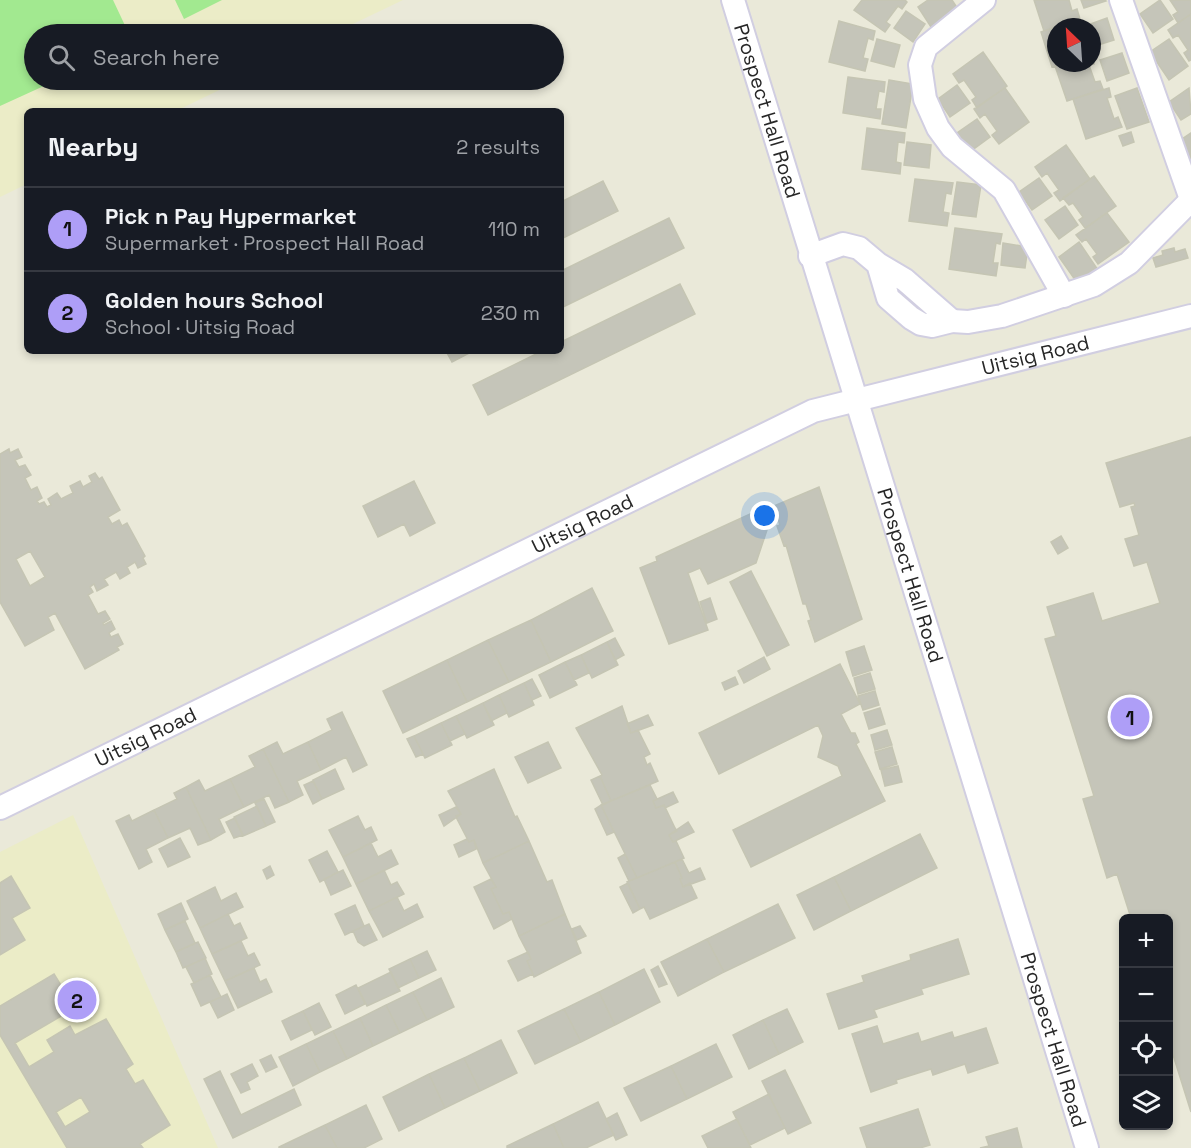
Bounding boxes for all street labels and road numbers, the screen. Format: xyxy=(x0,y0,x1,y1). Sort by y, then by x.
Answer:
street label: Prospect Hall Road xyxy=(728,20,806,201)
street label: Uitsig Road xyxy=(979,329,1092,381)
street label: Prospect Hall Road xyxy=(871,485,950,666)
street label: Uitsig Road xyxy=(527,488,637,559)
street label: Uitsig Road xyxy=(90,701,201,773)
street label: Prospect Hall Road xyxy=(1014,949,1093,1130)

